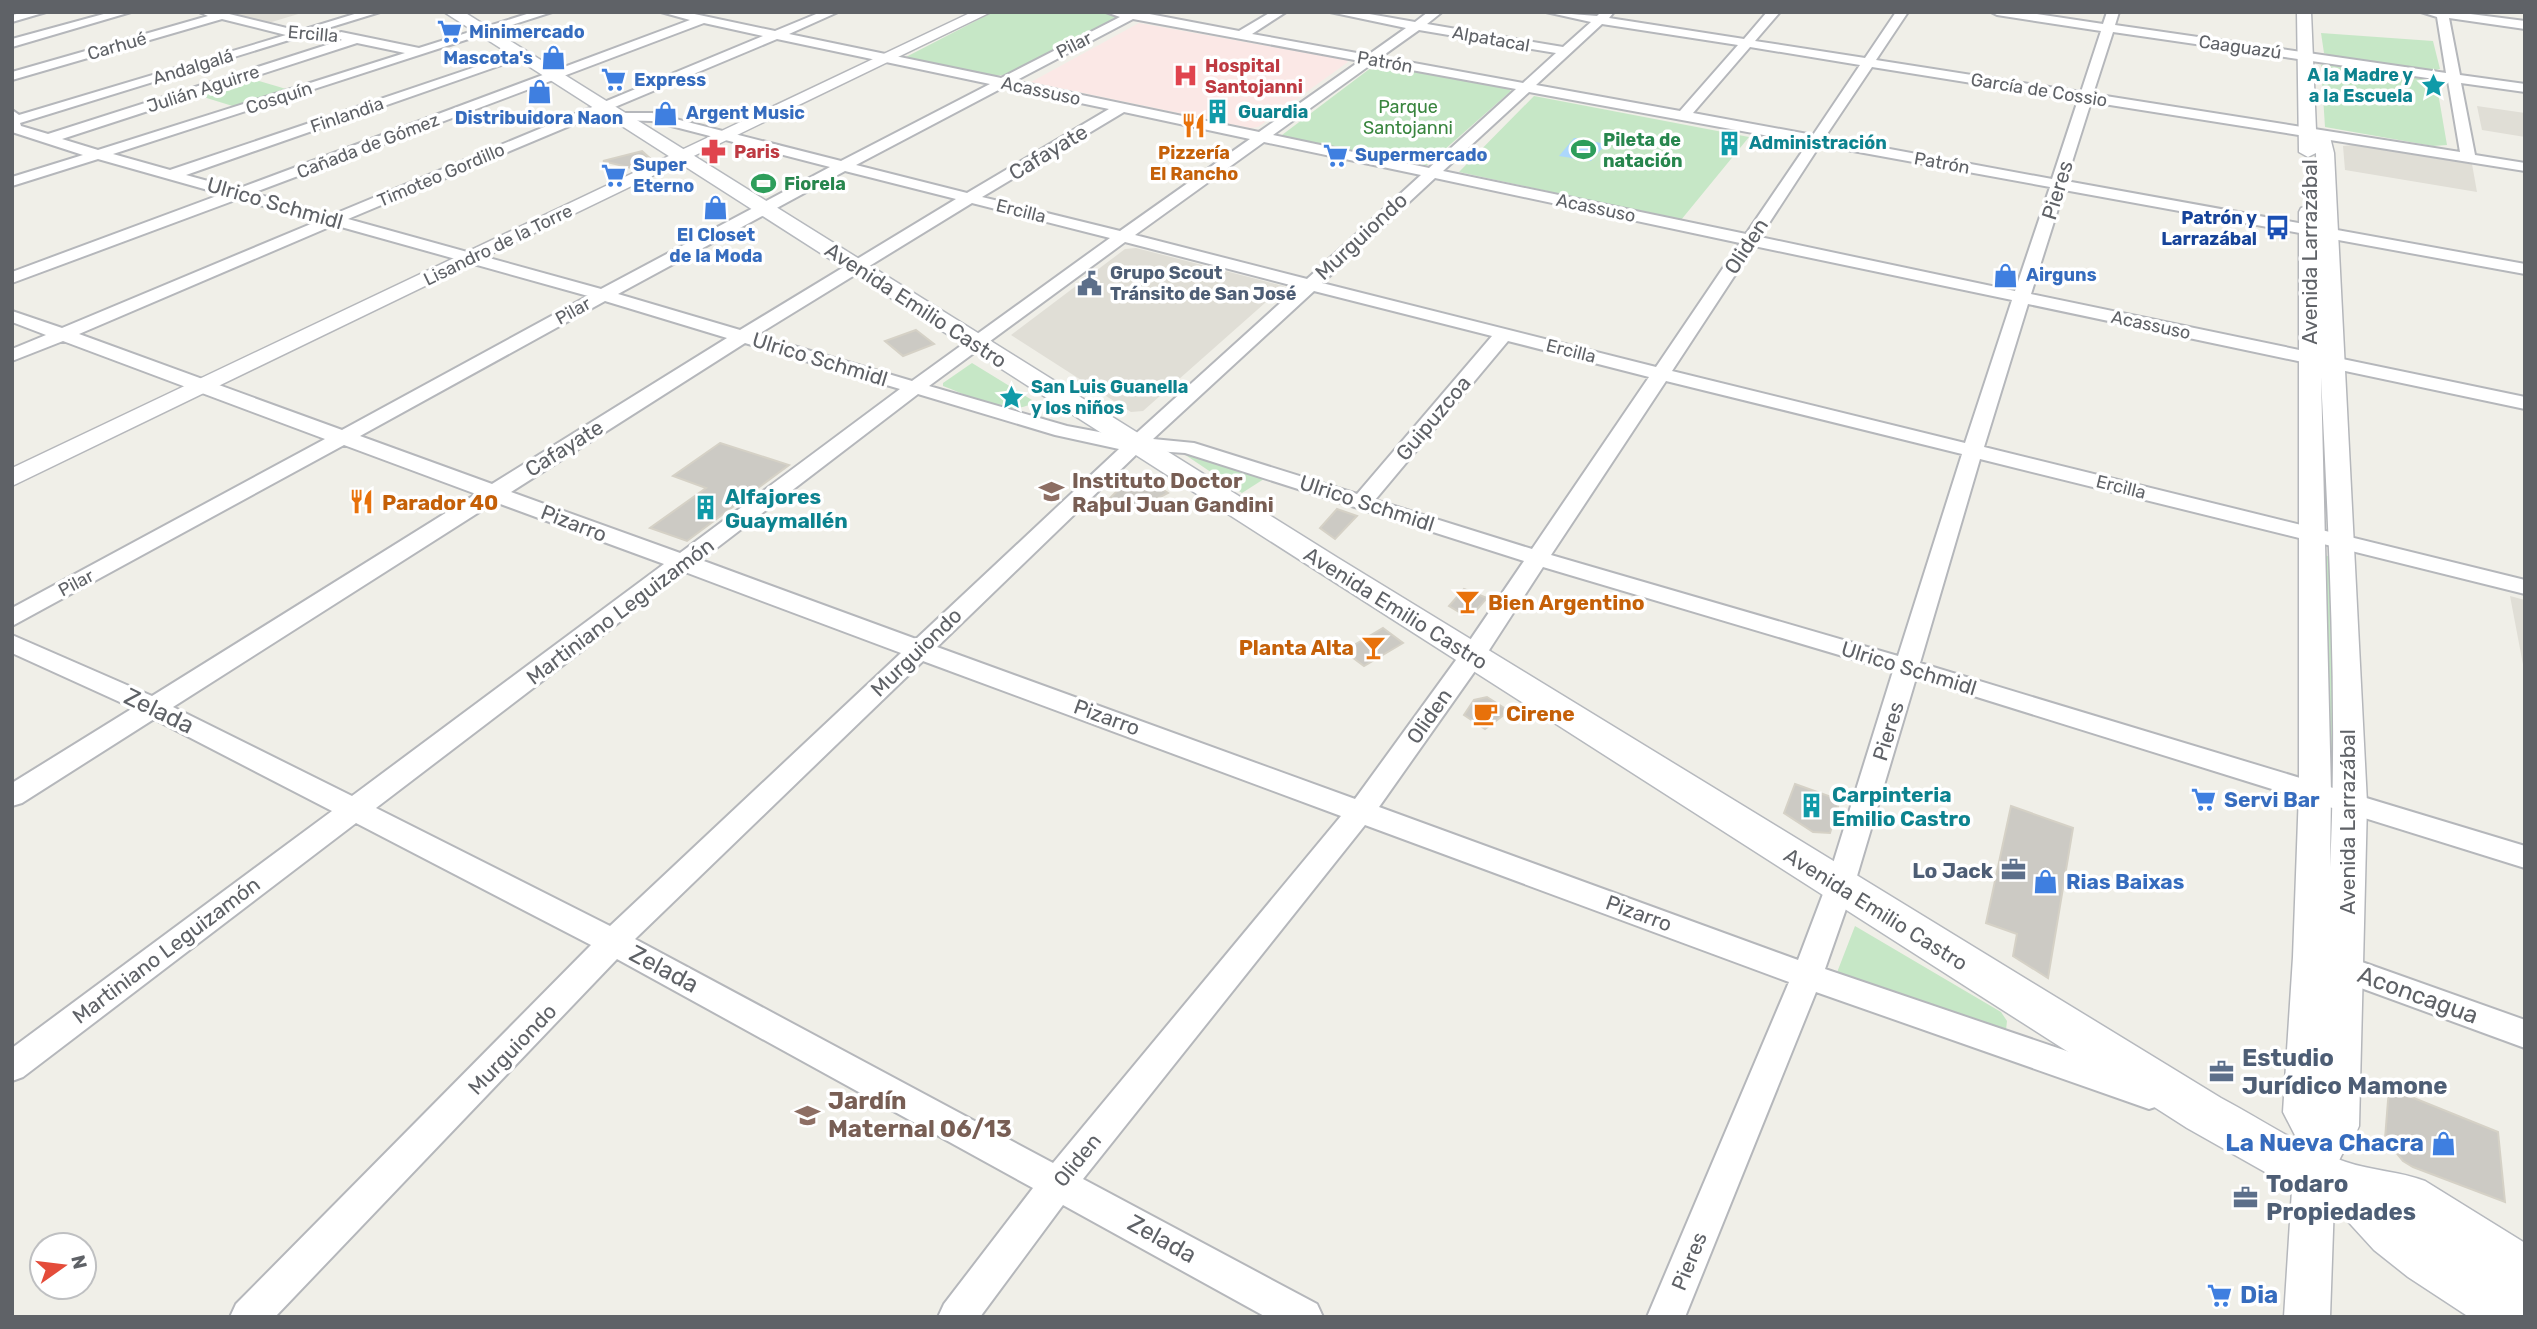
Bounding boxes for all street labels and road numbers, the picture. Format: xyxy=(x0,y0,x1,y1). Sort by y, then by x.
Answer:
street label: Ercilla xyxy=(287,21,339,47)
street label: Alpatacal xyxy=(1451,21,1531,57)
street label: Carhué xyxy=(85,27,149,65)
street label: Pilar xyxy=(1052,27,1096,63)
street label: Caaguazú xyxy=(2197,30,2283,64)
street label: Andalgalá xyxy=(150,44,236,90)
street label: Patrón xyxy=(1355,46,1415,78)
street label: Julián Aguirre xyxy=(144,60,262,118)
street label: García de Cossio xyxy=(1969,68,2109,112)
street label: Acassuso xyxy=(999,72,1083,110)
street label: Cosquín xyxy=(243,77,315,119)
street label: Finlandia xyxy=(307,92,387,138)
street label: Cañada de Gómez xyxy=(294,109,442,183)
street label: Cafayate xyxy=(1004,119,1092,185)
street label: Timoteo Gordillo xyxy=(374,138,508,212)
street label: Patrón xyxy=(1912,147,1972,179)
street label: Pieres xyxy=(2036,157,2078,223)
street label: Avenida Larrazábal xyxy=(2297,159,2322,345)
street label: Ulrico Schmidl xyxy=(204,172,346,234)
street label: Murguiondo xyxy=(1310,187,1412,285)
street label: Acassuso xyxy=(1554,189,1638,227)
street label: Ercilla xyxy=(994,194,1048,228)
street label: Lisandro de la Torre xyxy=(420,199,576,291)
street label: Oliden xyxy=(1719,213,1773,279)
street label: Avenida Emilio Castro xyxy=(820,237,1012,373)
street label: Pilar xyxy=(551,292,595,330)
street label: Acassuso xyxy=(2109,306,2193,344)
street label: Ulrico Schmidl xyxy=(749,327,891,391)
street label: Ercilla xyxy=(1544,334,1598,368)
street label: Guipuzcoa xyxy=(1390,371,1476,465)
street label: Cafayate xyxy=(520,414,608,482)
street label: Ulrico Schmidl xyxy=(1296,469,1438,537)
street label: Ercilla xyxy=(2094,470,2148,504)
street label: Pizarro xyxy=(537,499,611,547)
street label: Martiniano Leguizamón xyxy=(521,532,719,690)
street label: Avenida Emilio Castro xyxy=(1300,541,1492,675)
street label: Pilar xyxy=(54,565,98,601)
street label: Murguiondo xyxy=(865,602,967,702)
street label: Ulrico Schmidl xyxy=(1838,636,1980,700)
street label: Zelada xyxy=(120,682,198,740)
street label: Oliden xyxy=(1401,684,1457,748)
street label: Pizarro xyxy=(1070,694,1144,740)
street label: Pieres xyxy=(1867,698,1909,764)
street label: Avenida Larrazábal xyxy=(2335,729,2360,915)
street label: Avenida Emilio Castro xyxy=(1780,842,1972,976)
street label: Martiniano Leguizamón xyxy=(67,871,265,1029)
street label: Pizarro xyxy=(1602,890,1676,936)
street label: Zelada xyxy=(625,939,703,999)
street label: Aconcagua xyxy=(2354,960,2482,1030)
street label: Murguiondo xyxy=(462,998,562,1100)
street label: Oliden xyxy=(1048,1128,1106,1192)
street label: Zelada xyxy=(1123,1209,1201,1269)
street label: Pieres xyxy=(1666,1228,1712,1294)

